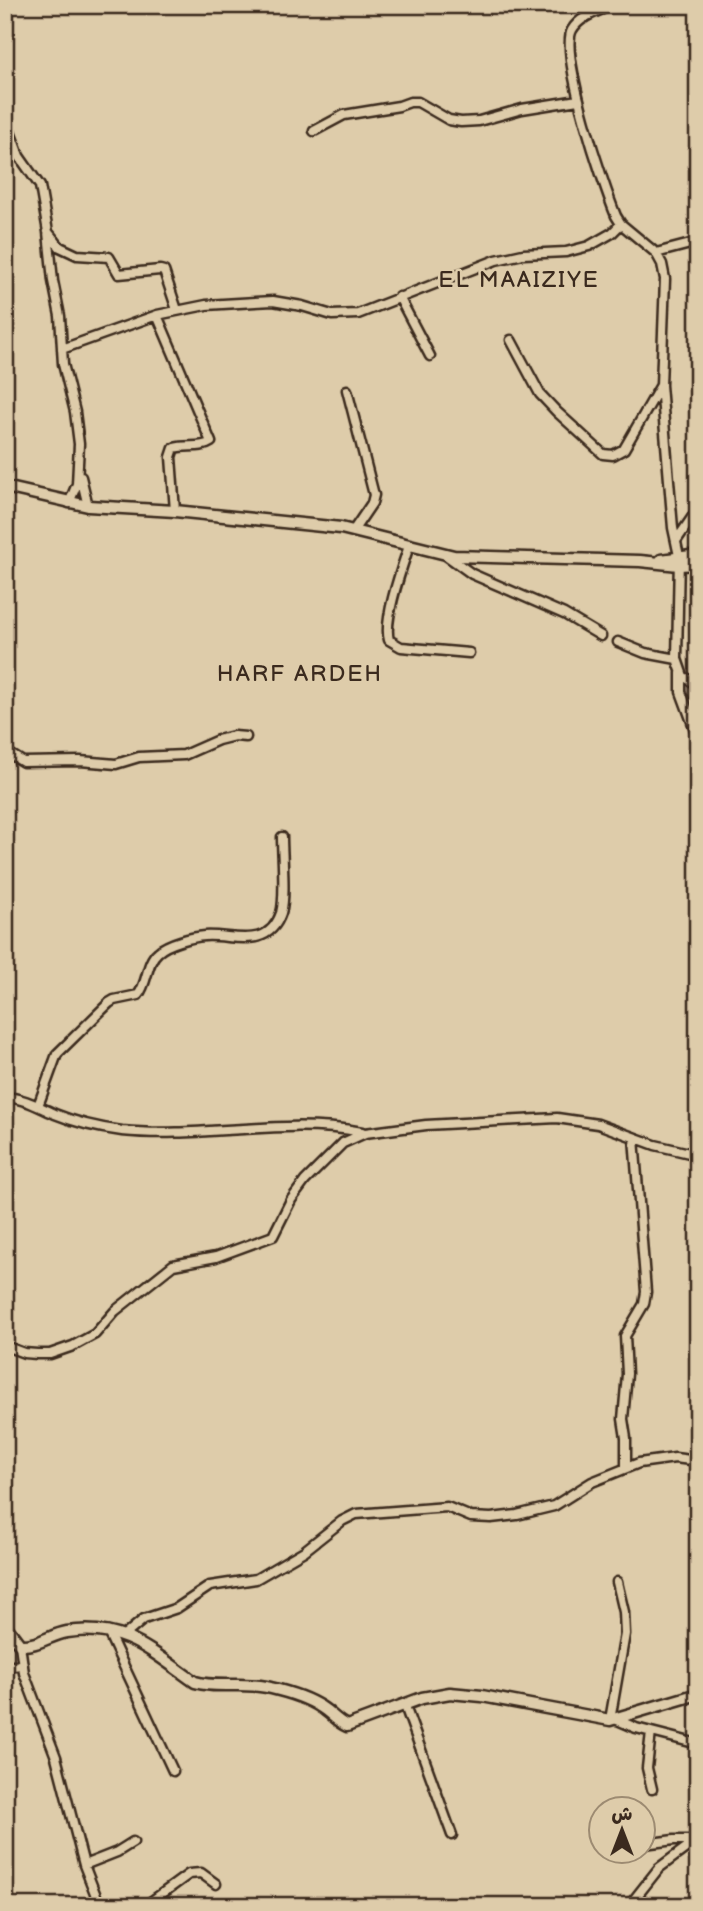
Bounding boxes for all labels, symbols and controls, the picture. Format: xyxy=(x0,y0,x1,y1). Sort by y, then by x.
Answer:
district label: EL MAAIZIYE xyxy=(438,266,600,294)
district label: HARF ARDEH xyxy=(217,660,383,688)
north arrow xyxy=(588,1796,658,1866)
text: ش xyxy=(612,1803,633,1826)

